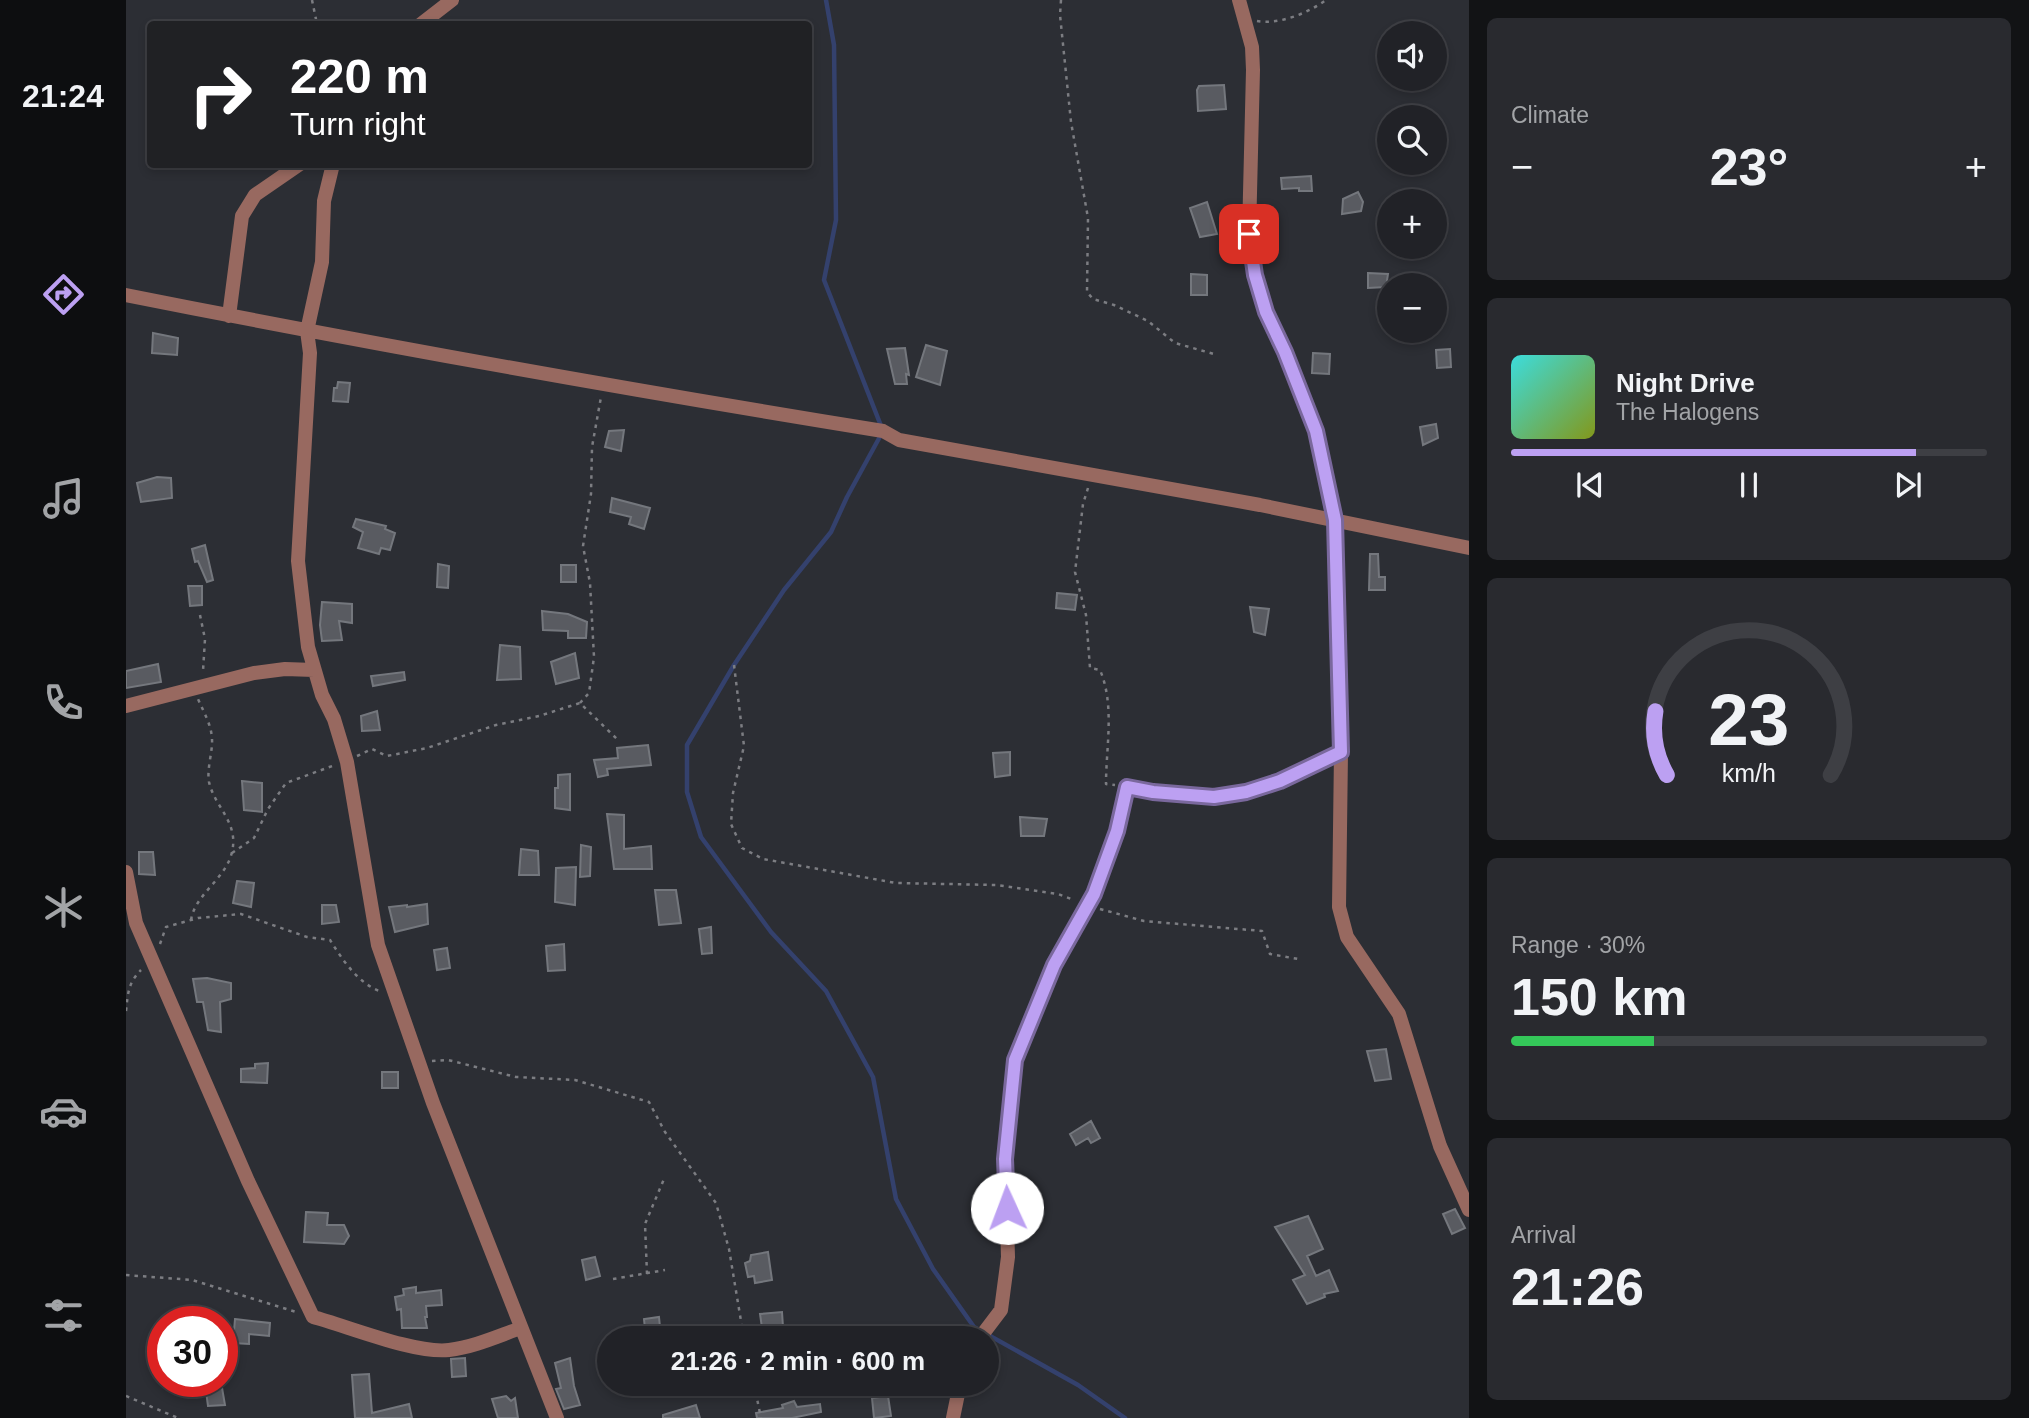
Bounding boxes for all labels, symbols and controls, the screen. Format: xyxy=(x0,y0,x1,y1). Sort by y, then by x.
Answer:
map controls xyxy=(1377,21,1447,343)
button: sound xyxy=(1377,21,1447,91)
icon: right xyxy=(175,49,266,140)
text: 220 m xyxy=(290,49,429,103)
text: 21:24 xyxy=(22,78,104,114)
text: Climate xyxy=(1511,102,1589,128)
button: search xyxy=(1377,105,1447,175)
text: Turn right xyxy=(290,106,426,142)
text: 23° xyxy=(1710,138,1788,196)
text: − xyxy=(1511,146,1533,188)
text: + xyxy=(1965,146,1987,188)
button: + xyxy=(1377,189,1447,259)
pin xyxy=(1219,204,1279,264)
icon: arrive xyxy=(1230,215,1268,253)
icon: directions xyxy=(39,270,88,319)
button: − xyxy=(1377,273,1447,343)
text: Night Drive xyxy=(1616,368,1755,398)
text: The Halogens xyxy=(1616,399,1759,425)
icon: previous xyxy=(1571,466,1609,504)
icon: pause xyxy=(1730,466,1768,504)
icon: next xyxy=(1889,466,1927,504)
icon: music xyxy=(39,474,88,523)
icon: phone xyxy=(39,678,88,727)
text: 23 xyxy=(1709,679,1789,760)
text: km/h xyxy=(1722,759,1776,787)
icon: climate xyxy=(39,883,88,932)
text: Range · 30% xyxy=(1511,932,1645,958)
text: 150 km xyxy=(1511,968,1687,1026)
icon: car xyxy=(39,1087,88,1136)
position arrow xyxy=(970,1171,1044,1245)
text: Arrival xyxy=(1511,1222,1576,1248)
text: 21:26 xyxy=(1511,1258,1644,1316)
icon: filters xyxy=(39,1291,88,1340)
speed limit sign: 30 xyxy=(147,1306,238,1397)
text: 21:26 · 2 min · 600 m xyxy=(671,1346,925,1376)

